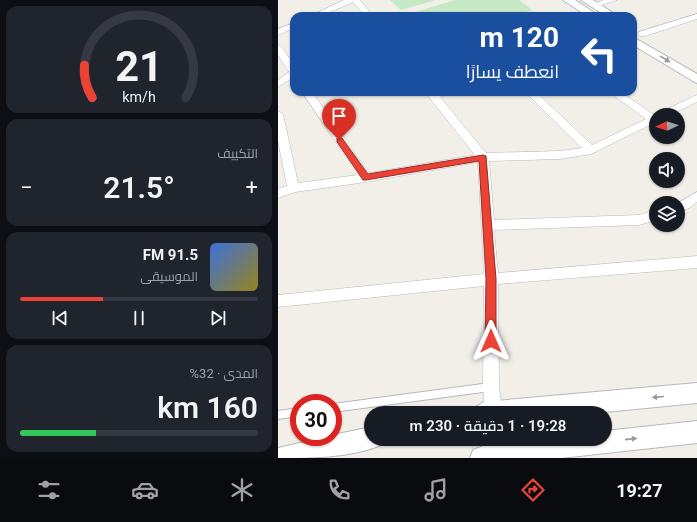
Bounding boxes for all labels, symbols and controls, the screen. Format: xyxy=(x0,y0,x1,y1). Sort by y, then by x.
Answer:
text: 120 m xyxy=(480,21,559,54)
icon: left xyxy=(573,28,625,80)
text: 21 xyxy=(115,41,163,90)
one-way arrow xyxy=(659,56,671,63)
text: انعطف يسارًا xyxy=(466,61,559,82)
text: km/h xyxy=(122,88,156,104)
pin xyxy=(322,99,356,140)
icon: arrive xyxy=(328,105,350,127)
north arrow xyxy=(649,108,685,144)
map controls xyxy=(649,108,685,232)
text: التكييف xyxy=(217,146,258,161)
button: sound xyxy=(649,152,685,188)
text: 21.5° xyxy=(103,170,175,205)
text: − xyxy=(20,175,33,200)
text: + xyxy=(246,175,258,200)
button: layers xyxy=(649,196,685,232)
text: 91.5 FM xyxy=(143,246,198,264)
text: الموسيقى xyxy=(140,269,198,284)
icon: previous xyxy=(49,307,71,329)
icon: pause xyxy=(128,307,150,329)
icon: next xyxy=(207,307,229,329)
position arrow xyxy=(470,320,512,362)
text: المدى · 32% xyxy=(190,366,258,381)
text: 160 km xyxy=(157,390,258,425)
one-way arrow xyxy=(652,393,664,400)
speed limit sign: 30 xyxy=(290,394,342,446)
text: 19:28 · 1 دقيقة · 230 m xyxy=(410,417,566,435)
one-way arrow xyxy=(625,436,637,443)
icon: filters xyxy=(35,476,63,504)
icon: car xyxy=(131,476,159,504)
icon: climate xyxy=(228,476,256,504)
icon: phone xyxy=(325,476,353,504)
icon: music xyxy=(422,476,450,504)
icon: directions xyxy=(519,476,547,504)
text: 19:27 xyxy=(616,480,663,501)

